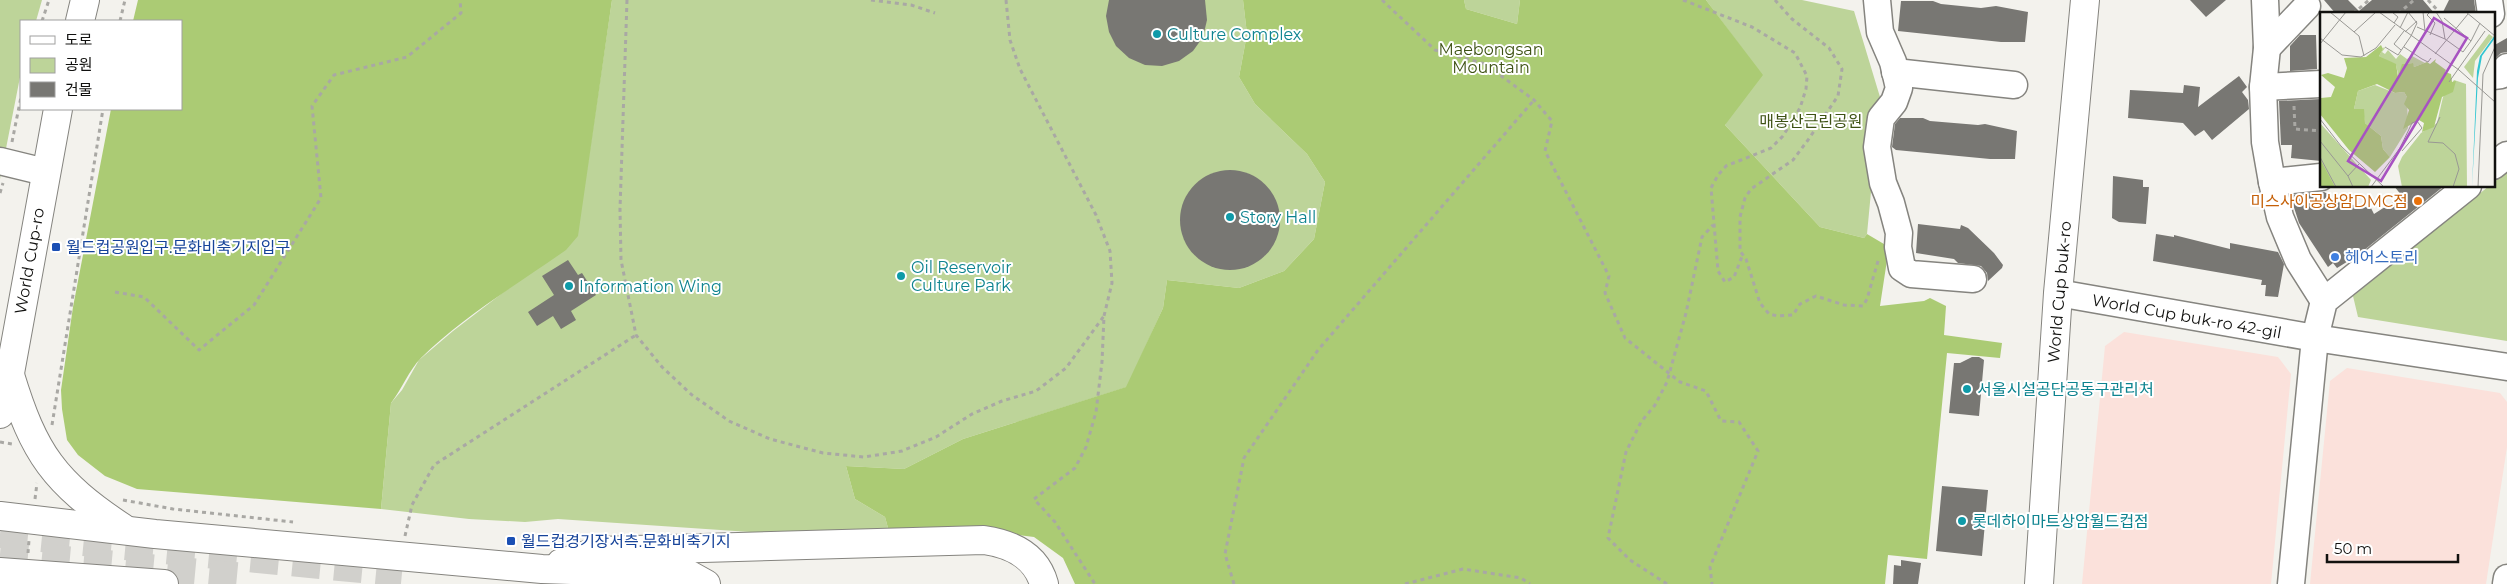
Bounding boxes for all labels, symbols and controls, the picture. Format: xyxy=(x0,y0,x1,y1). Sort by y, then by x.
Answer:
inset map xyxy=(2320,12,2494,188)
legend xyxy=(20,20,182,110)
place label: Culture Complex xyxy=(1167,25,1302,44)
marker: Culture Complex xyxy=(1151,28,1163,40)
text: 도로 xyxy=(65,30,93,49)
park label: Maebongsan Mountain xyxy=(1438,40,1544,77)
text: 공원 xyxy=(65,55,93,74)
text: 건물 xyxy=(65,80,93,99)
park label: 매봉산근린공원 xyxy=(1759,112,1863,131)
place label: 미스사이공상암DMC점 xyxy=(2250,192,2408,211)
marker: 미스사이공상암DMC점 xyxy=(2412,195,2424,207)
street label: World Cup-ro xyxy=(11,206,48,316)
place label: Story Hall xyxy=(1240,208,1316,227)
marker: Story Hall xyxy=(1224,211,1236,223)
street label: World Cup buk-ro xyxy=(2044,220,2075,364)
place label: 월드컵공원입구.문화비축기지입구 xyxy=(66,238,290,257)
marker: 월드컵공원입구.문화비축기지입구 xyxy=(50,241,62,253)
place label: 헤어스토리 xyxy=(2345,248,2419,267)
marker: 헤어스토리 xyxy=(2329,251,2341,263)
place label: Oil Reservoir Culture Park xyxy=(911,258,1012,295)
marker: Oil Reservoir Culture Park xyxy=(895,270,907,282)
place label: Information Wing xyxy=(579,277,722,296)
marker: Information Wing xyxy=(563,280,575,292)
street label: World Cup buk-ro 42-gil xyxy=(2091,290,2283,343)
place label: 서울시설공단공동구관리처 xyxy=(1977,380,2154,399)
marker: 서울시설공단공동구관리처 xyxy=(1961,383,1973,395)
place label: 롯데하이마트상암월드컵점 xyxy=(1972,512,2149,531)
marker: 롯데하이마트상암월드컵점 xyxy=(1956,515,1968,527)
place label: 월드컵경기장서측.문화비축기지 xyxy=(521,532,730,551)
scale bar xyxy=(2327,532,2458,564)
marker: 월드컵경기장서측.문화비축기지 xyxy=(505,535,517,547)
text: 50 m xyxy=(2334,539,2372,558)

